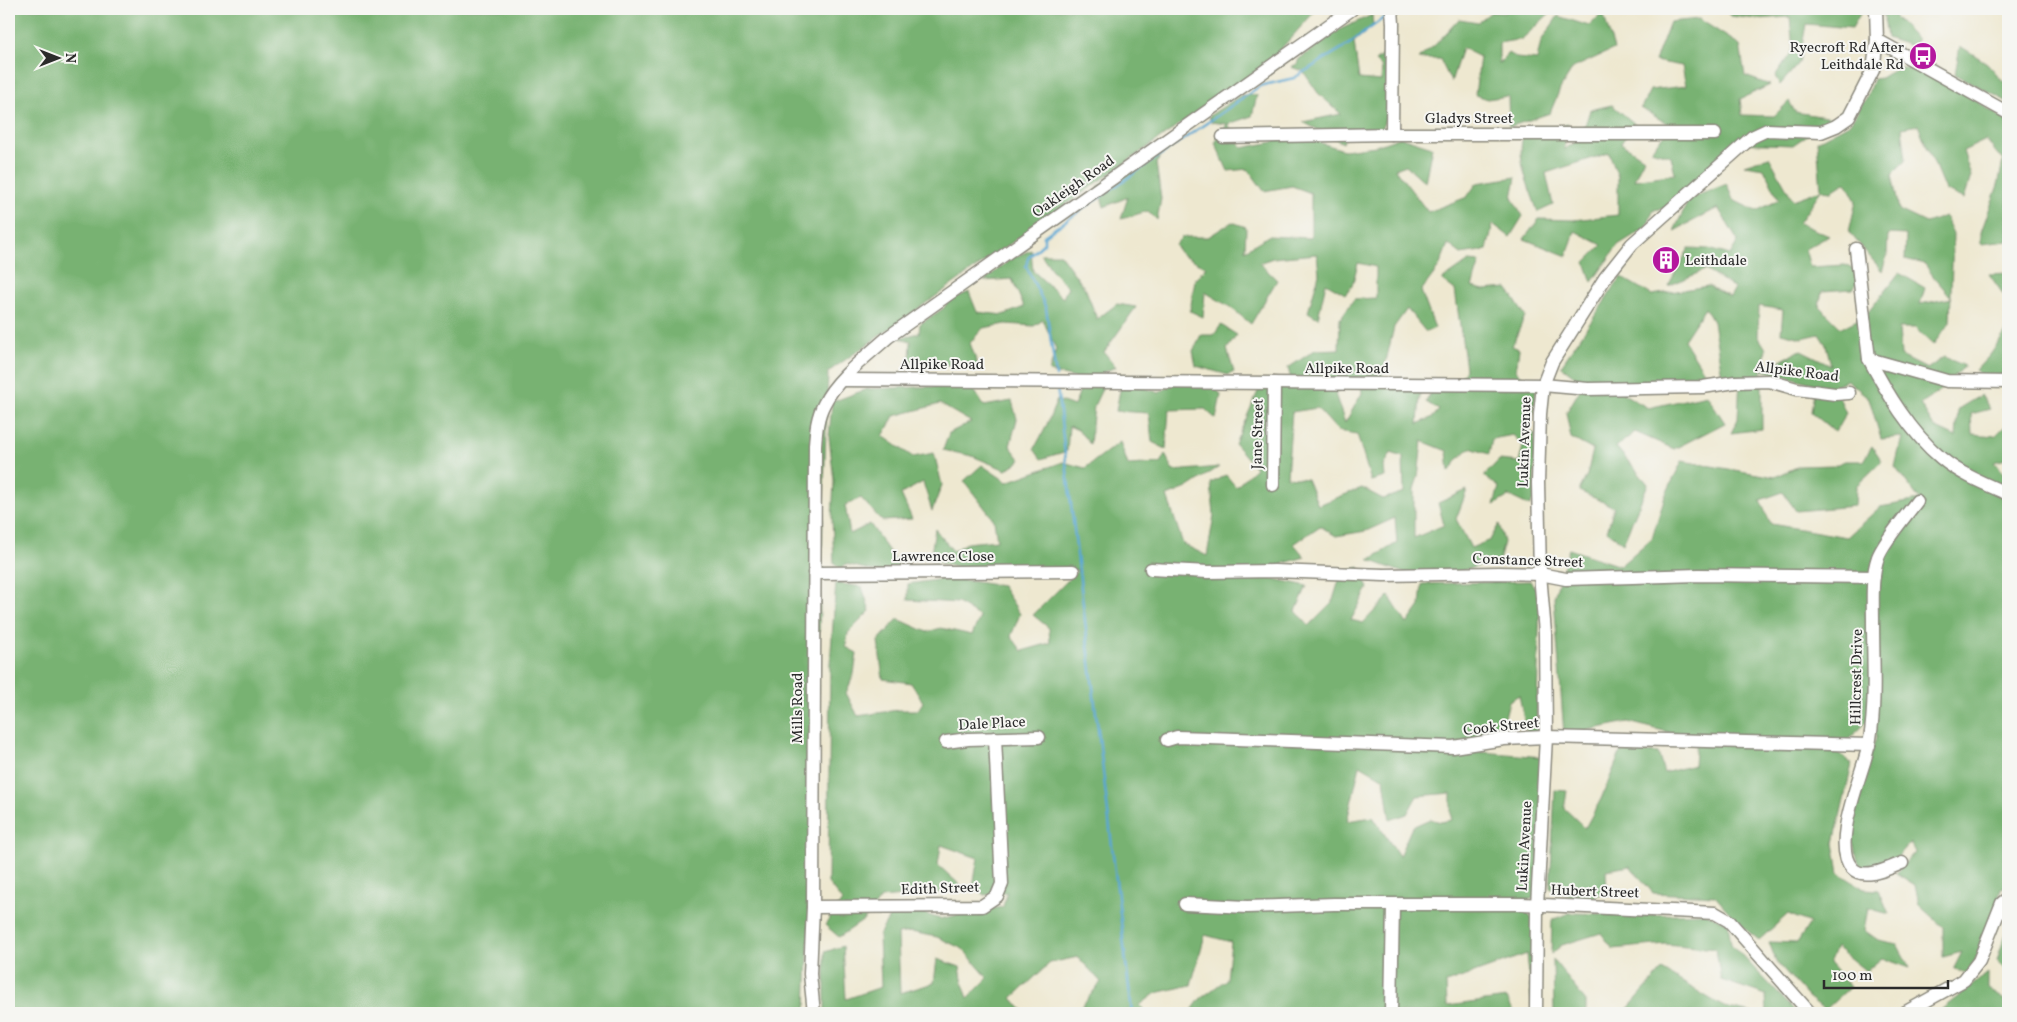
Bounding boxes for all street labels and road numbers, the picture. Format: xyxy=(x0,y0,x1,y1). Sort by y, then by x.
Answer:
street label: Gladys Street xyxy=(1425,109,1513,130)
street label: Oakleigh Road xyxy=(1028,151,1119,223)
street label: Allpike Road xyxy=(900,355,984,376)
street label: Allpike Road xyxy=(1754,357,1840,388)
street label: Allpike Road xyxy=(1305,359,1389,380)
street label: Lukin Avenue xyxy=(1513,396,1538,488)
street label: Jane Street xyxy=(1247,398,1270,470)
street label: Lawrence Close xyxy=(892,547,994,568)
street label: Constance Street xyxy=(1472,549,1584,574)
street label: Hillcrest Drive xyxy=(1846,629,1869,725)
street label: Mills Road xyxy=(788,673,809,743)
street label: Dale Place xyxy=(958,712,1026,737)
street label: Cook Street xyxy=(1462,713,1540,742)
street label: Lukin Avenue xyxy=(1513,800,1538,892)
street label: Edith Street xyxy=(900,878,980,901)
street label: Hubert Street xyxy=(1550,880,1640,905)

